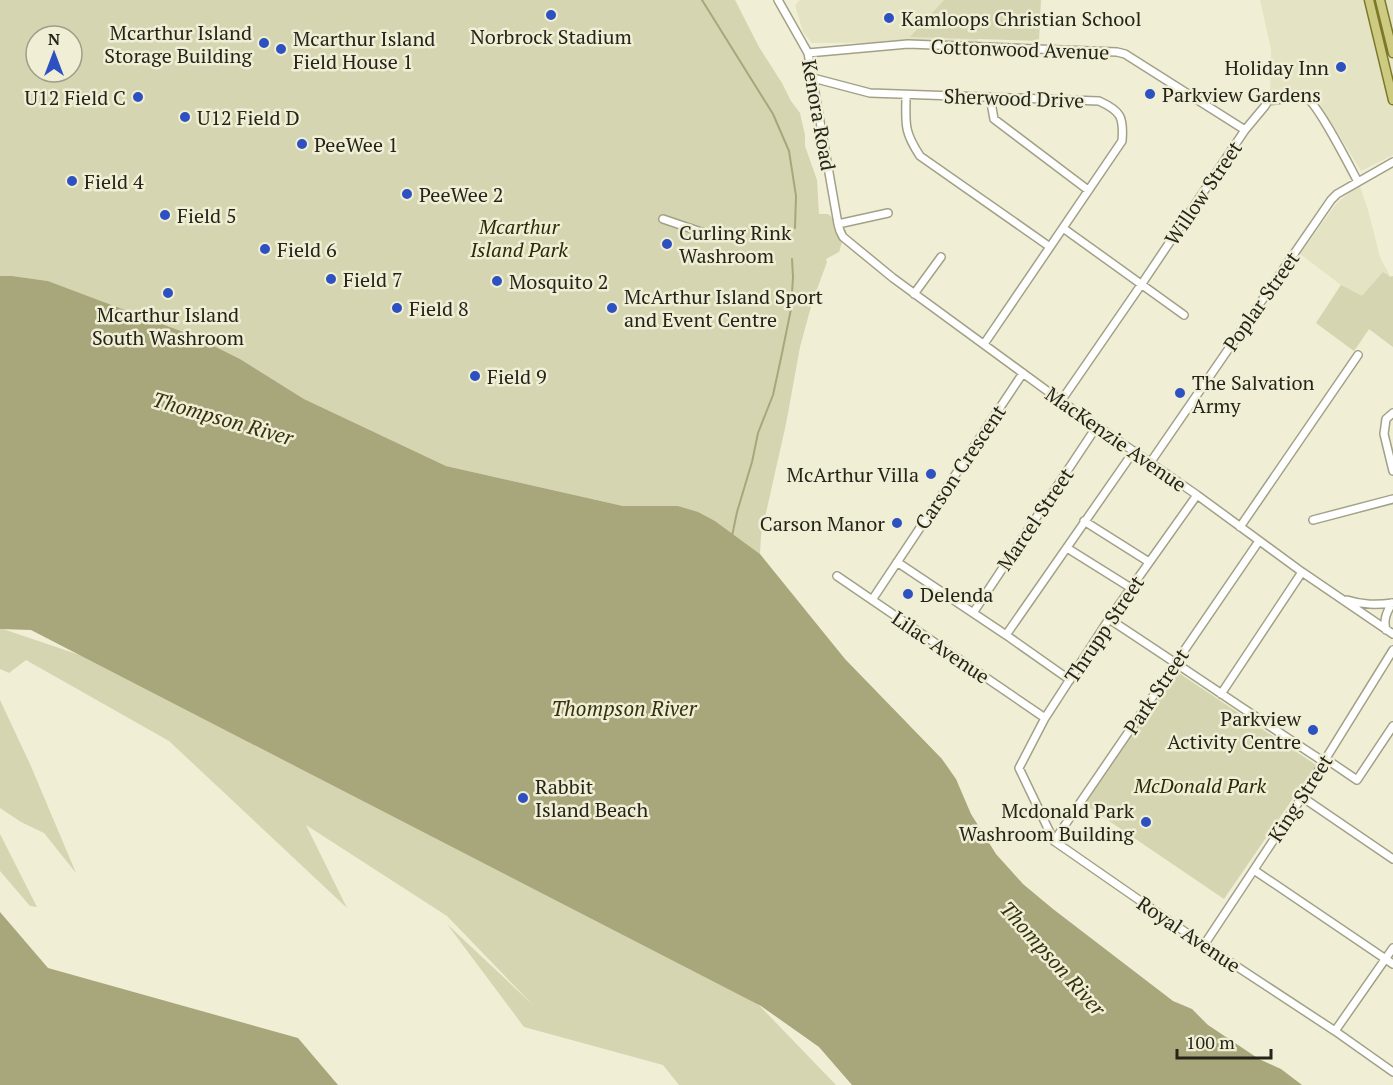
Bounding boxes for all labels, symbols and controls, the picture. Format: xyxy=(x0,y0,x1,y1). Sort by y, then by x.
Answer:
place label: Kamloops Christian School xyxy=(901,5,1141,32)
marker: Norbrock Stadium xyxy=(544,8,558,22)
marker: Kamloops Christian School xyxy=(882,11,896,25)
place label: Mcarthur Island Storage Building xyxy=(104,19,252,69)
place label: Norbrock Stadium xyxy=(470,23,632,50)
north arrow xyxy=(24,24,84,84)
place label: Mcarthur Island Field House 1 xyxy=(293,25,435,75)
text: N xyxy=(48,28,60,50)
street label: Cottonwood Avenue xyxy=(930,32,1110,66)
marker: Mcarthur Island Storage Building xyxy=(257,36,271,50)
marker: Mcarthur Island Field House 1 xyxy=(274,42,288,56)
place label: Holiday Inn xyxy=(1224,54,1329,81)
street label: Kenora Road xyxy=(796,57,842,173)
marker: Holiday Inn xyxy=(1334,60,1348,74)
place label: Parkview Gardens xyxy=(1162,81,1321,108)
street label: Sherwood Drive xyxy=(943,82,1085,114)
place label: U12 Field C xyxy=(25,84,126,111)
marker: Parkview Gardens xyxy=(1143,87,1157,101)
marker: U12 Field C xyxy=(131,90,145,104)
place label: U12 Field D xyxy=(197,104,300,131)
marker: U12 Field D xyxy=(178,110,192,124)
place label: PeeWee 1 xyxy=(314,131,398,158)
street label: Willow Street xyxy=(1158,135,1248,250)
marker: PeeWee 1 xyxy=(295,137,309,151)
place label: Field 4 xyxy=(84,168,144,195)
marker: Field 4 xyxy=(65,174,79,188)
place label: PeeWee 2 xyxy=(419,181,503,208)
marker: PeeWee 2 xyxy=(400,187,414,201)
place label: Field 5 xyxy=(177,202,237,229)
marker: Field 5 xyxy=(158,208,172,222)
park label: Mcarthur Island Park xyxy=(469,213,568,263)
place label: Curling Rink Washroom xyxy=(679,219,792,269)
place label: Field 6 xyxy=(277,236,337,263)
marker: Curling Rink Washroom xyxy=(660,237,674,251)
marker: Field 6 xyxy=(258,242,272,256)
street label: Poplar Street xyxy=(1217,245,1306,356)
place label: Field 7 xyxy=(343,266,403,293)
place label: Mosquito 2 xyxy=(509,268,609,295)
marker: Field 7 xyxy=(324,272,338,286)
marker: Mosquito 2 xyxy=(490,274,504,288)
place label: McArthur Island Sport and Event Centre xyxy=(624,283,824,333)
marker: Mcarthur Island South Washroom xyxy=(161,286,175,300)
place label: Field 8 xyxy=(409,295,469,322)
place label: Mcarthur Island South Washroom xyxy=(92,301,244,351)
marker: Field 8 xyxy=(390,301,404,315)
marker: McArthur Island Sport and Event Centre xyxy=(605,301,619,315)
place label: Field 9 xyxy=(487,363,547,390)
marker: Field 9 xyxy=(468,369,482,383)
place label: The Salvation Army xyxy=(1192,369,1315,419)
street label: MacKenzie Avenue xyxy=(1040,380,1192,498)
water label: Thompson River xyxy=(149,385,297,452)
marker: The Salvation Army xyxy=(1173,386,1187,400)
street label: Carson Crescent xyxy=(908,399,1012,535)
place label: McArthur Villa xyxy=(787,461,919,488)
street label: Marcel Street xyxy=(991,462,1080,576)
marker: McArthur Villa xyxy=(924,467,938,481)
place label: Carson Manor xyxy=(760,510,885,537)
marker: Carson Manor xyxy=(890,516,904,530)
street label: Thrupp Street xyxy=(1058,570,1150,688)
place label: Delenda xyxy=(920,581,993,608)
marker: Delenda xyxy=(901,587,915,601)
street label: Lilac Avenue xyxy=(887,604,995,690)
street label: Park Street xyxy=(1117,642,1195,739)
water label: Thompson River xyxy=(551,694,697,722)
place label: Parkview Activity Centre xyxy=(1167,705,1301,755)
marker: Parkview Activity Centre xyxy=(1306,723,1320,737)
street label: King Street xyxy=(1262,748,1339,847)
park label: McDonald Park xyxy=(1133,772,1266,799)
place label: Rabbit Island Beach xyxy=(535,773,648,823)
marker: Rabbit Island Beach xyxy=(516,791,530,805)
place label: Mcdonald Park Washroom Building xyxy=(959,797,1135,847)
marker: Mcdonald Park Washroom Building xyxy=(1139,815,1153,829)
street label: Royal Avenue xyxy=(1132,889,1246,979)
water label: Thompson River xyxy=(994,895,1113,1022)
scale bar xyxy=(1177,1022,1272,1060)
text: 100 m xyxy=(1186,1030,1235,1054)

